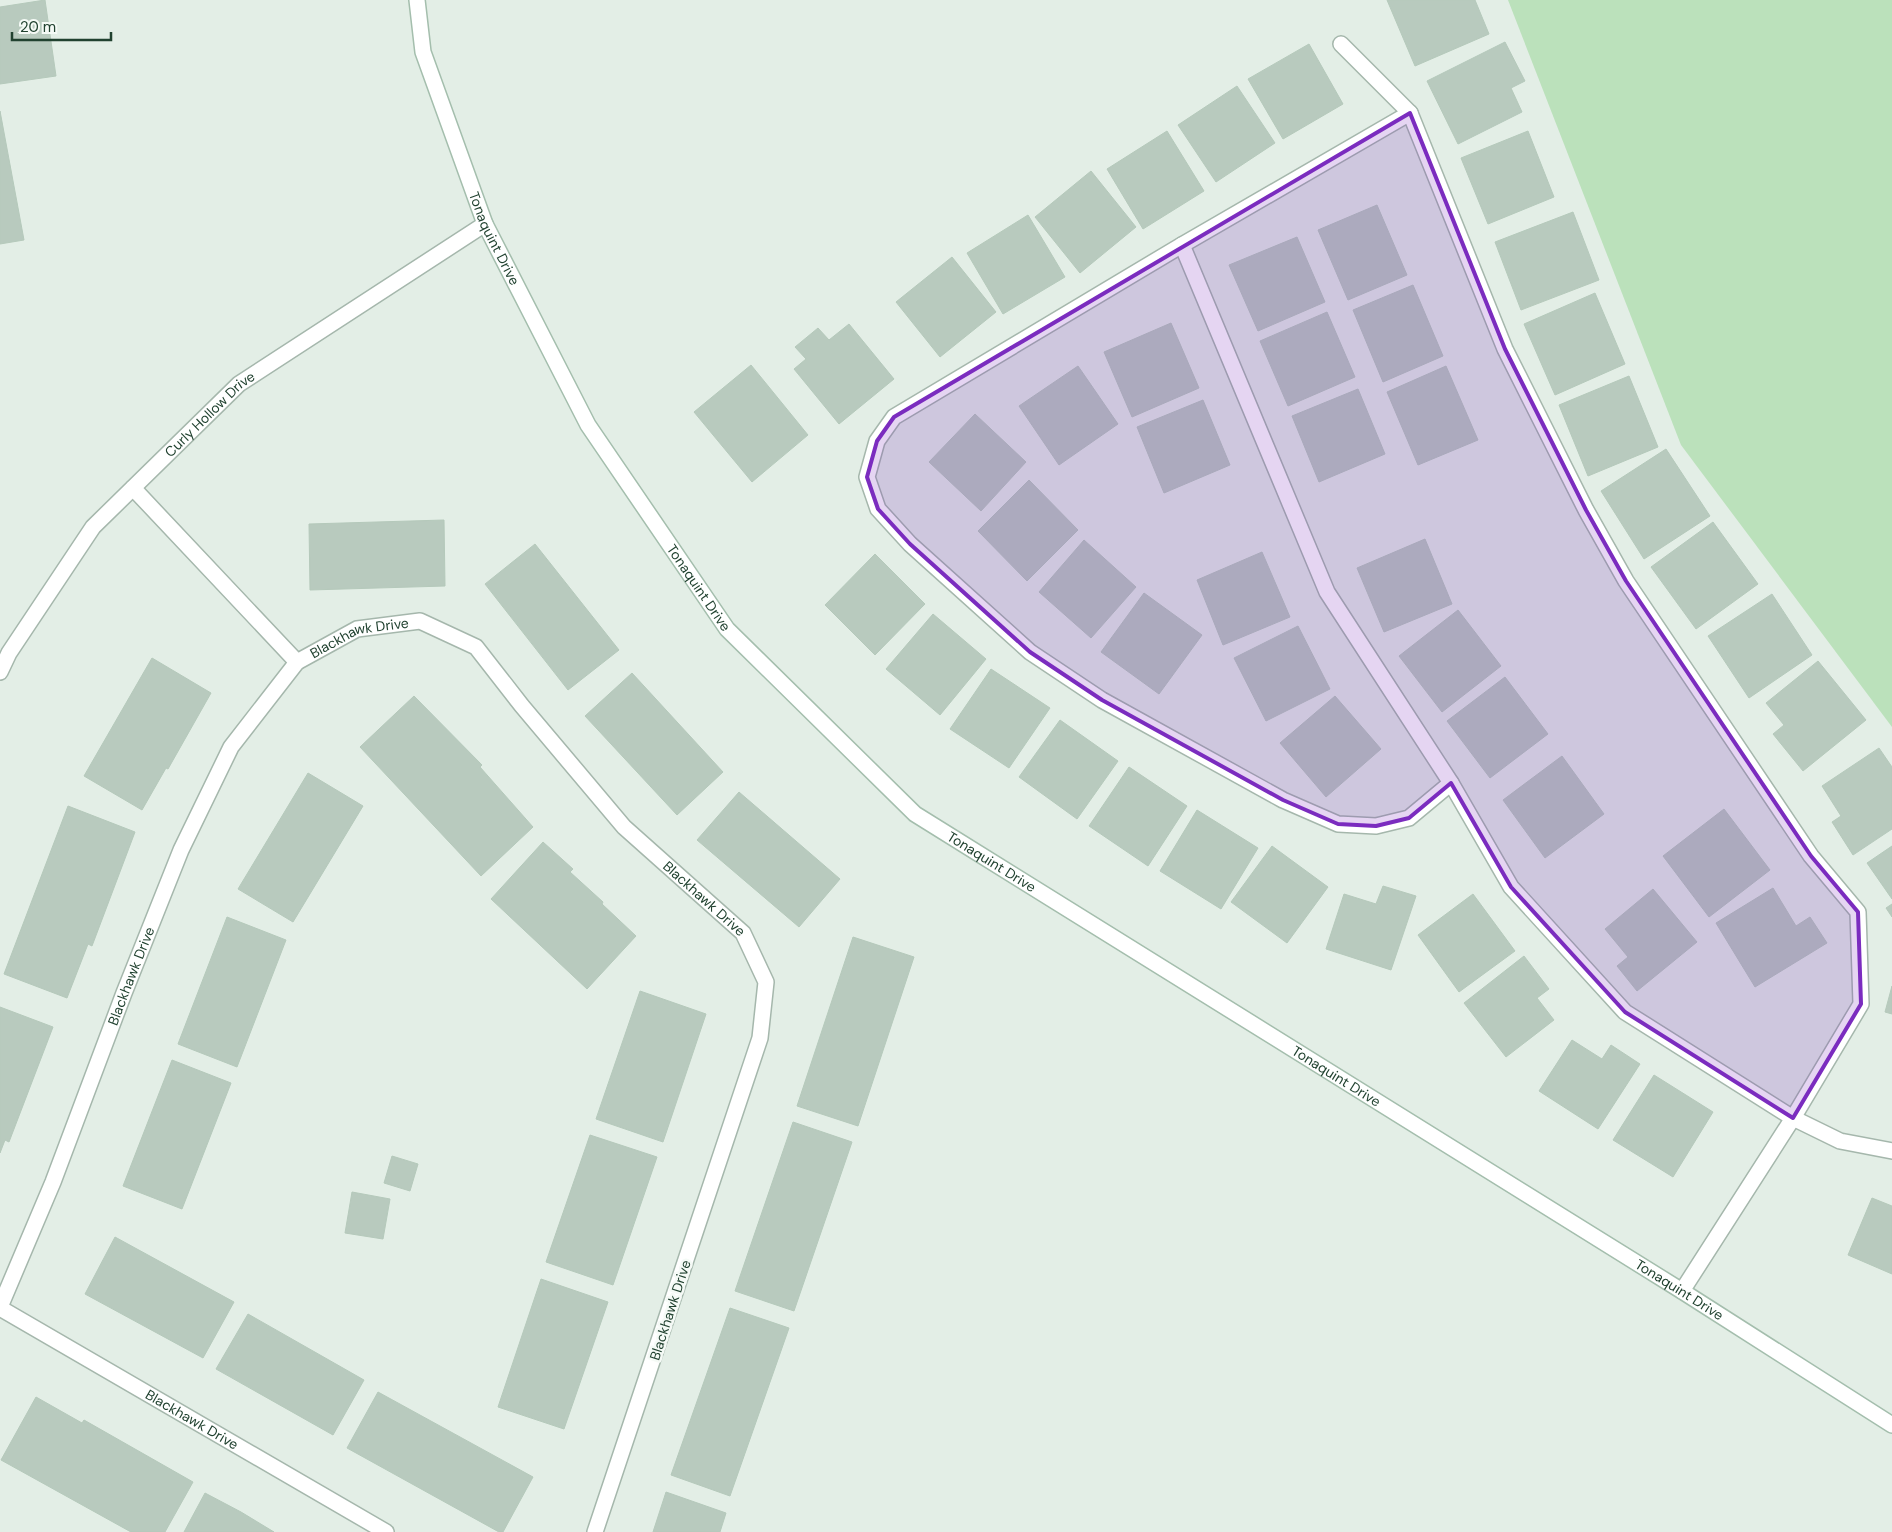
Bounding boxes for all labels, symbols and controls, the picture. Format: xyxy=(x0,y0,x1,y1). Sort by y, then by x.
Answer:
scale bar xyxy=(12,10,111,42)
text: 20 m xyxy=(20,17,56,37)
street label: Tonaquint Drive xyxy=(465,189,524,288)
street label: Curly Hollow Drive xyxy=(161,367,258,461)
street label: Tonaquint Drive xyxy=(663,541,735,635)
street label: Blackhawk Drive xyxy=(307,614,410,662)
street label: Tonaquint Drive xyxy=(944,827,1040,896)
street label: Blackhawk Drive xyxy=(659,857,749,940)
street label: Blackhawk Drive xyxy=(104,924,159,1028)
street label: Tonaquint Drive xyxy=(1289,1042,1384,1111)
street label: Tonaquint Drive xyxy=(1632,1255,1727,1324)
street label: Blackhawk Drive xyxy=(645,1258,695,1362)
street label: Blackhawk Drive xyxy=(142,1385,242,1453)

